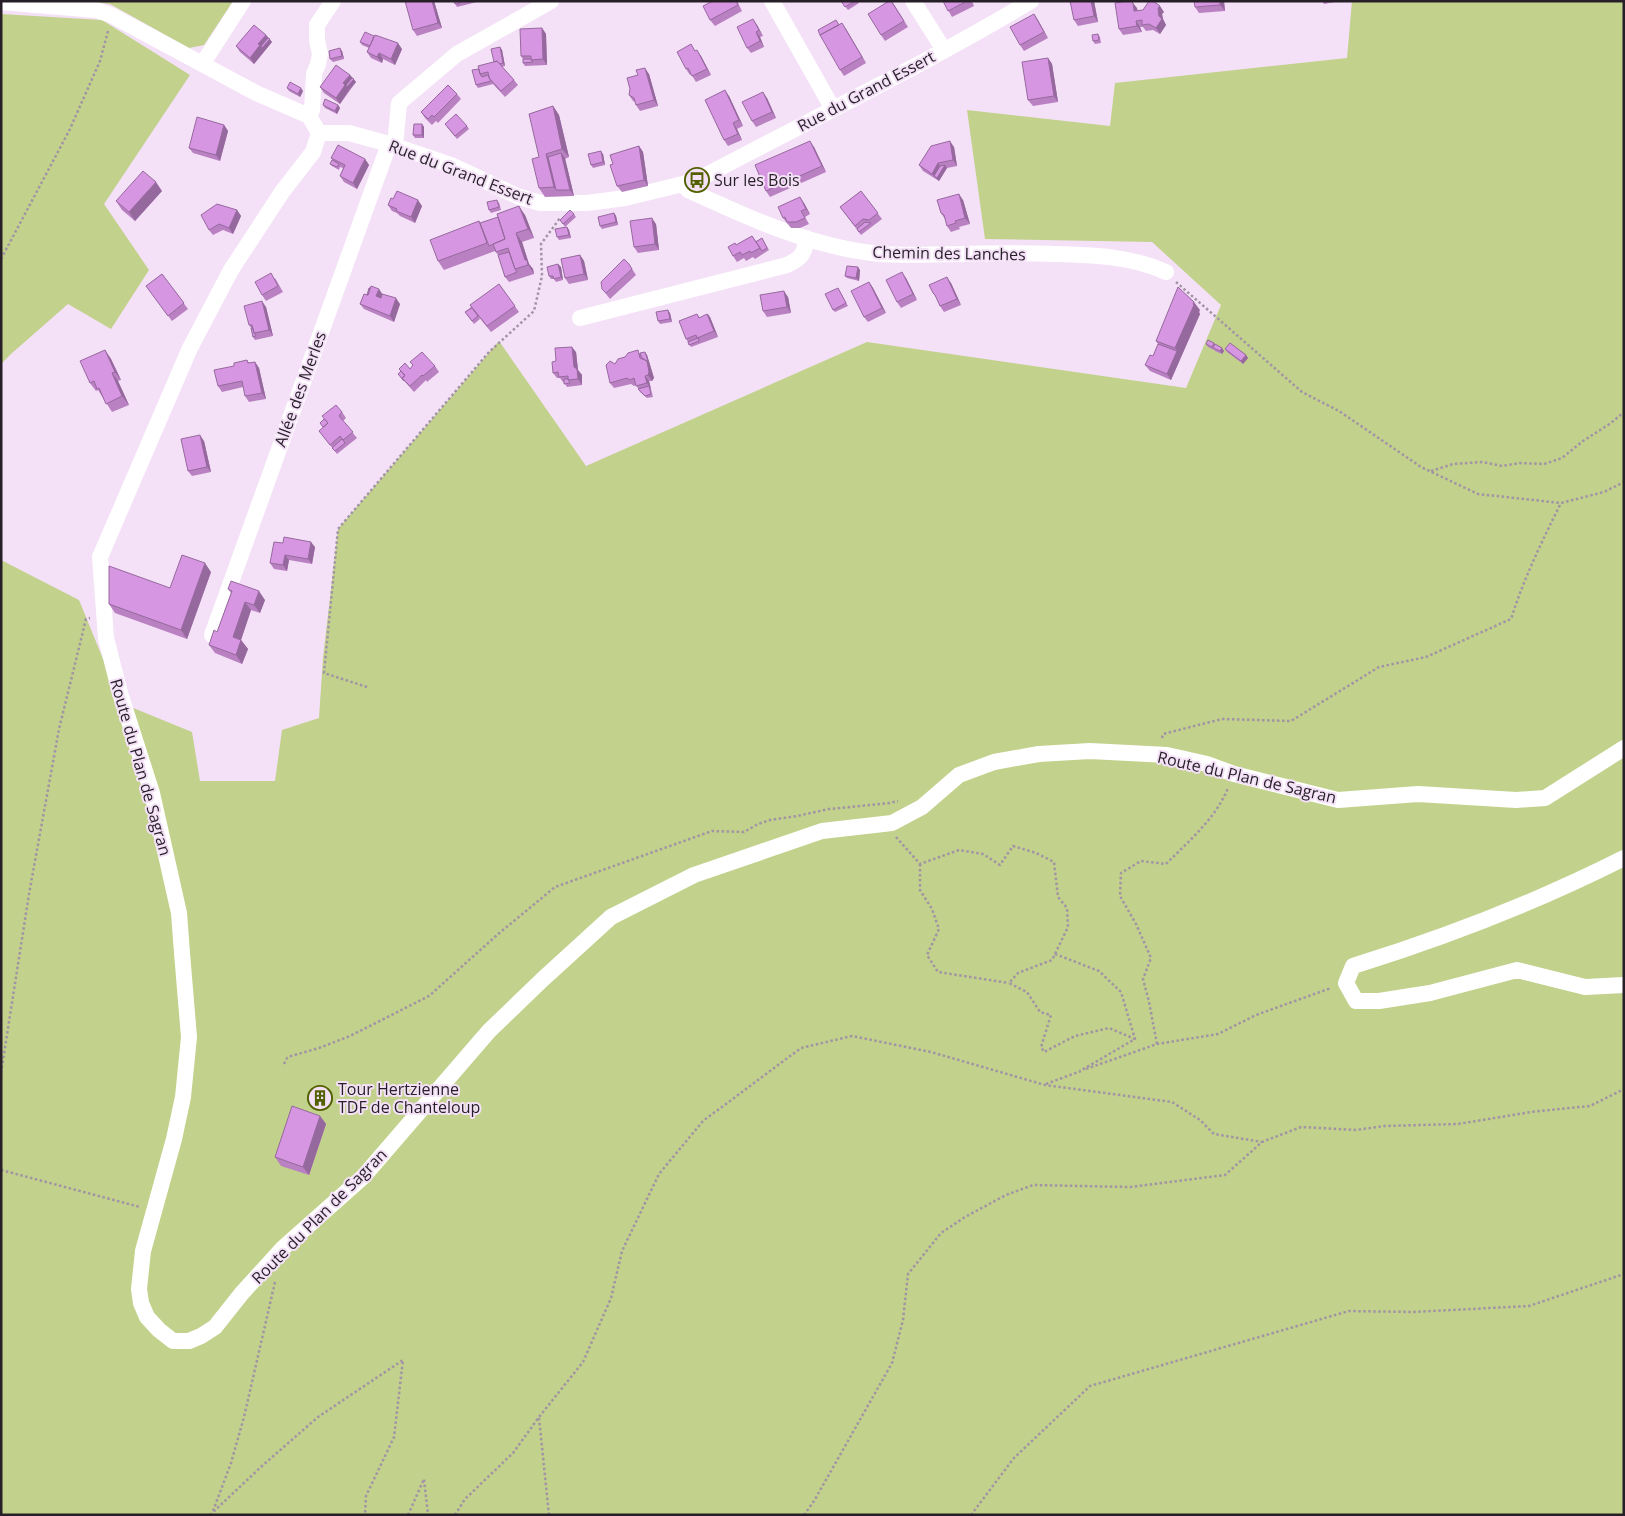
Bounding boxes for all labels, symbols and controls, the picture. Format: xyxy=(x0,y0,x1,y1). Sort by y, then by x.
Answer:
street label: Rue du Grand Essert xyxy=(793,45,939,137)
street label: Rue du Grand Essert xyxy=(386,134,537,210)
bus stop icon: Sur les Bois xyxy=(684,167,710,193)
place label: Sur les Bois xyxy=(714,169,800,191)
street label: Chemin des Lanches xyxy=(872,241,1026,265)
street label: Allée des Merles xyxy=(269,328,331,450)
street label: Route du Plan de Sagran xyxy=(105,676,177,858)
street label: Route du Plan de Sagran xyxy=(1155,746,1339,808)
place label: Tour Hertzienne TDF de Chanteloup xyxy=(338,1078,480,1118)
building icon: Tour Hertzienne TDF de Chanteloup xyxy=(307,1085,333,1111)
street label: Route du Plan de Sagran xyxy=(247,1144,391,1288)

